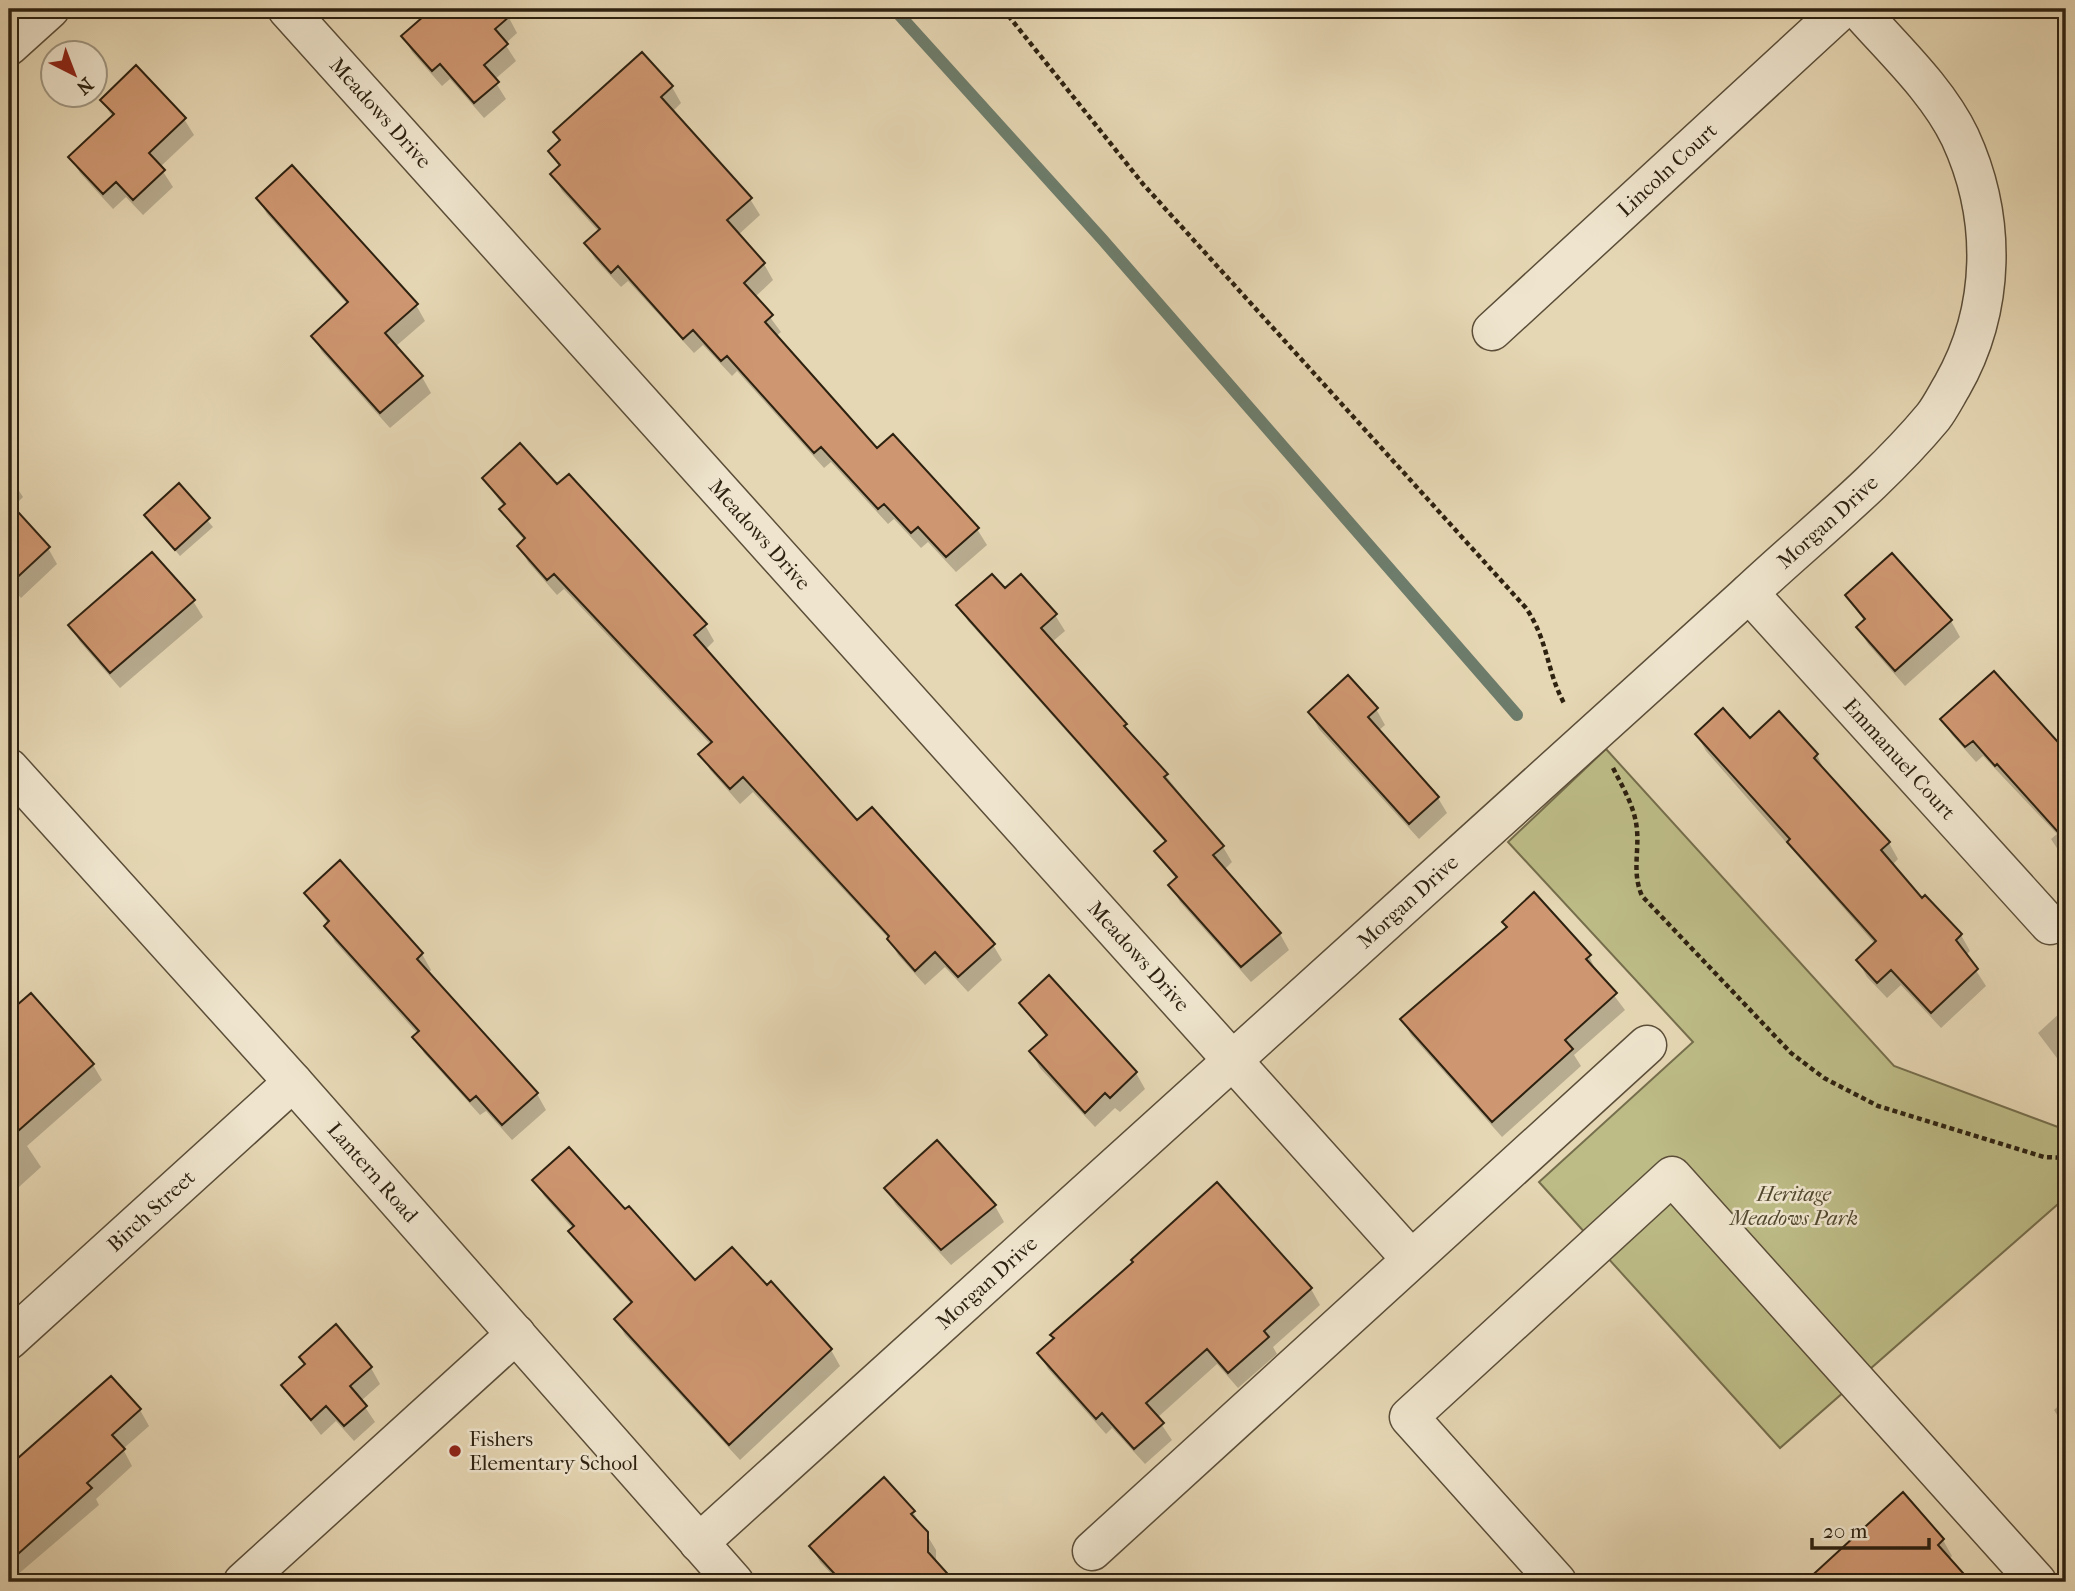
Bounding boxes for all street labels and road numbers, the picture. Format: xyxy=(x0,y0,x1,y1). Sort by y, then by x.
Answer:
street label: Meadows Drive xyxy=(325,53,436,173)
street label: Lincoln Court xyxy=(1613,118,1722,221)
street label: Morgan Drive xyxy=(1772,470,1883,573)
street label: Meadows Drive xyxy=(704,475,815,595)
street label: Emmanuel Court xyxy=(1839,693,1961,825)
street label: Morgan Drive xyxy=(1353,850,1463,953)
street label: Meadows Drive xyxy=(1083,896,1195,1016)
street label: Lantern Road xyxy=(323,1118,423,1228)
street label: Birch Street xyxy=(102,1165,200,1257)
street label: Morgan Drive xyxy=(931,1231,1042,1334)

